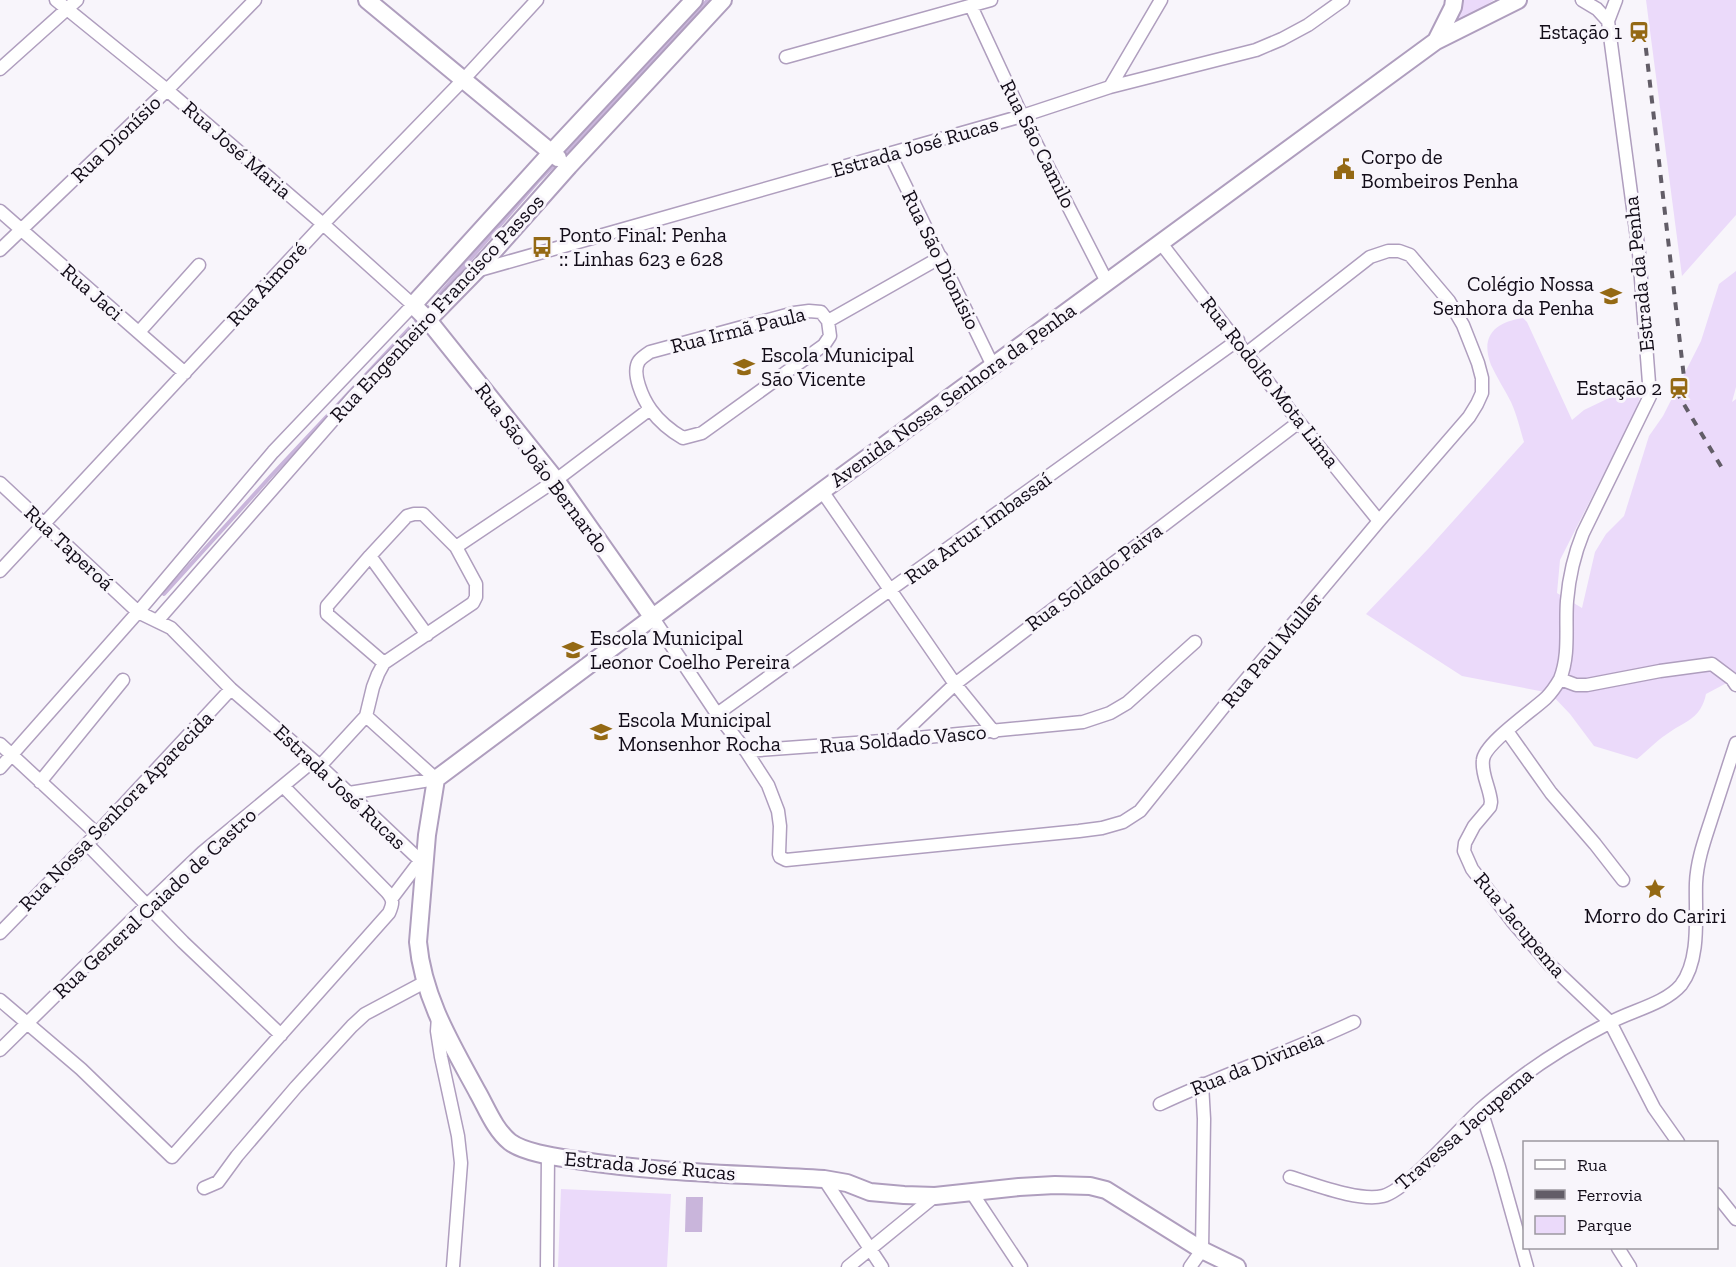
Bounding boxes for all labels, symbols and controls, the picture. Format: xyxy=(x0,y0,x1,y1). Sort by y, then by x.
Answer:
place label: Estação 1 xyxy=(1539,19,1622,44)
station icon: Estação 1 xyxy=(1627,20,1651,44)
street label: Rua São Camilo xyxy=(995,75,1082,212)
street label: Rua Dionísio xyxy=(66,90,166,188)
street label: Rua José Maria xyxy=(178,96,297,204)
street label: Estrada José Rucas xyxy=(829,111,1001,182)
place label: Corpo de Bombeiros Penha xyxy=(1361,144,1519,193)
public building icon: Corpo de Bombeiros Penha xyxy=(1332,157,1356,181)
street label: Rua São Dionísio xyxy=(897,186,986,333)
street label: Rua Engenheiro Francisco Passos xyxy=(324,189,549,427)
street label: Estrada da Penha xyxy=(1618,195,1659,353)
place label: Ponto Final: Penha :: Linhas 623 e 628 xyxy=(559,222,727,271)
bus stop icon: Ponto Final: Penha :: Linhas 623 e 628 xyxy=(530,235,554,259)
street label: Rua Aimoré xyxy=(221,236,312,331)
street label: Rua Jaci xyxy=(56,258,129,325)
place label: Colégio Nossa Senhora da Penha xyxy=(1433,271,1594,320)
school or university icon: Colégio Nossa Senhora da Penha xyxy=(1599,284,1623,308)
street label: Rua Rodolfo Mota Lima xyxy=(1196,291,1345,472)
street label: Avenida Nossa Senhora da Penha xyxy=(825,297,1080,492)
street label: Rua Irmã Paula xyxy=(668,301,808,358)
place label: Escola Municipal São Vicente xyxy=(761,342,915,391)
school or university icon: Escola Municipal São Vicente xyxy=(732,355,756,379)
place label: Estação 2 xyxy=(1576,375,1662,400)
station icon: Estação 2 xyxy=(1667,376,1691,400)
street label: Rua São João Bernardo xyxy=(470,378,614,558)
street label: Rua Artur Imbassaí xyxy=(900,466,1056,589)
street label: Rua Taperoá xyxy=(20,500,119,595)
street label: Rua Soldado Paiva xyxy=(1021,517,1167,636)
street label: Rua Paul Muller xyxy=(1216,587,1327,713)
place label: Escola Municipal Leonor Coelho Pereira xyxy=(590,625,790,674)
school or university icon: Escola Municipal Leonor Coelho Pereira xyxy=(561,638,585,662)
street label: Rua Nossa Senhora Aparecida xyxy=(13,705,218,916)
place label: Escola Municipal Monsenhor Rocha xyxy=(618,707,781,756)
street label: Estrada José Rucas xyxy=(269,719,412,854)
street label: Rua Soldado Vasco xyxy=(819,719,987,758)
school or university icon: Escola Municipal Monsenhor Rocha xyxy=(589,720,613,744)
street label: Rua General Caiado de Castro xyxy=(48,802,261,1003)
street label: Rua Jacupema xyxy=(1469,867,1572,982)
place icon: Morro do Cariri xyxy=(1643,877,1667,901)
place label: Morro do Cariri xyxy=(1584,903,1726,928)
street label: Rua da Divineia xyxy=(1187,1025,1327,1101)
street label: Travessa Jacupema xyxy=(1390,1062,1538,1195)
legend xyxy=(1523,1141,1718,1249)
street label: Estrada José Rucas xyxy=(563,1146,737,1185)
text: Rua xyxy=(1577,1154,1607,1176)
text: Ferrovia xyxy=(1577,1184,1642,1206)
text: Parque xyxy=(1577,1214,1632,1236)

